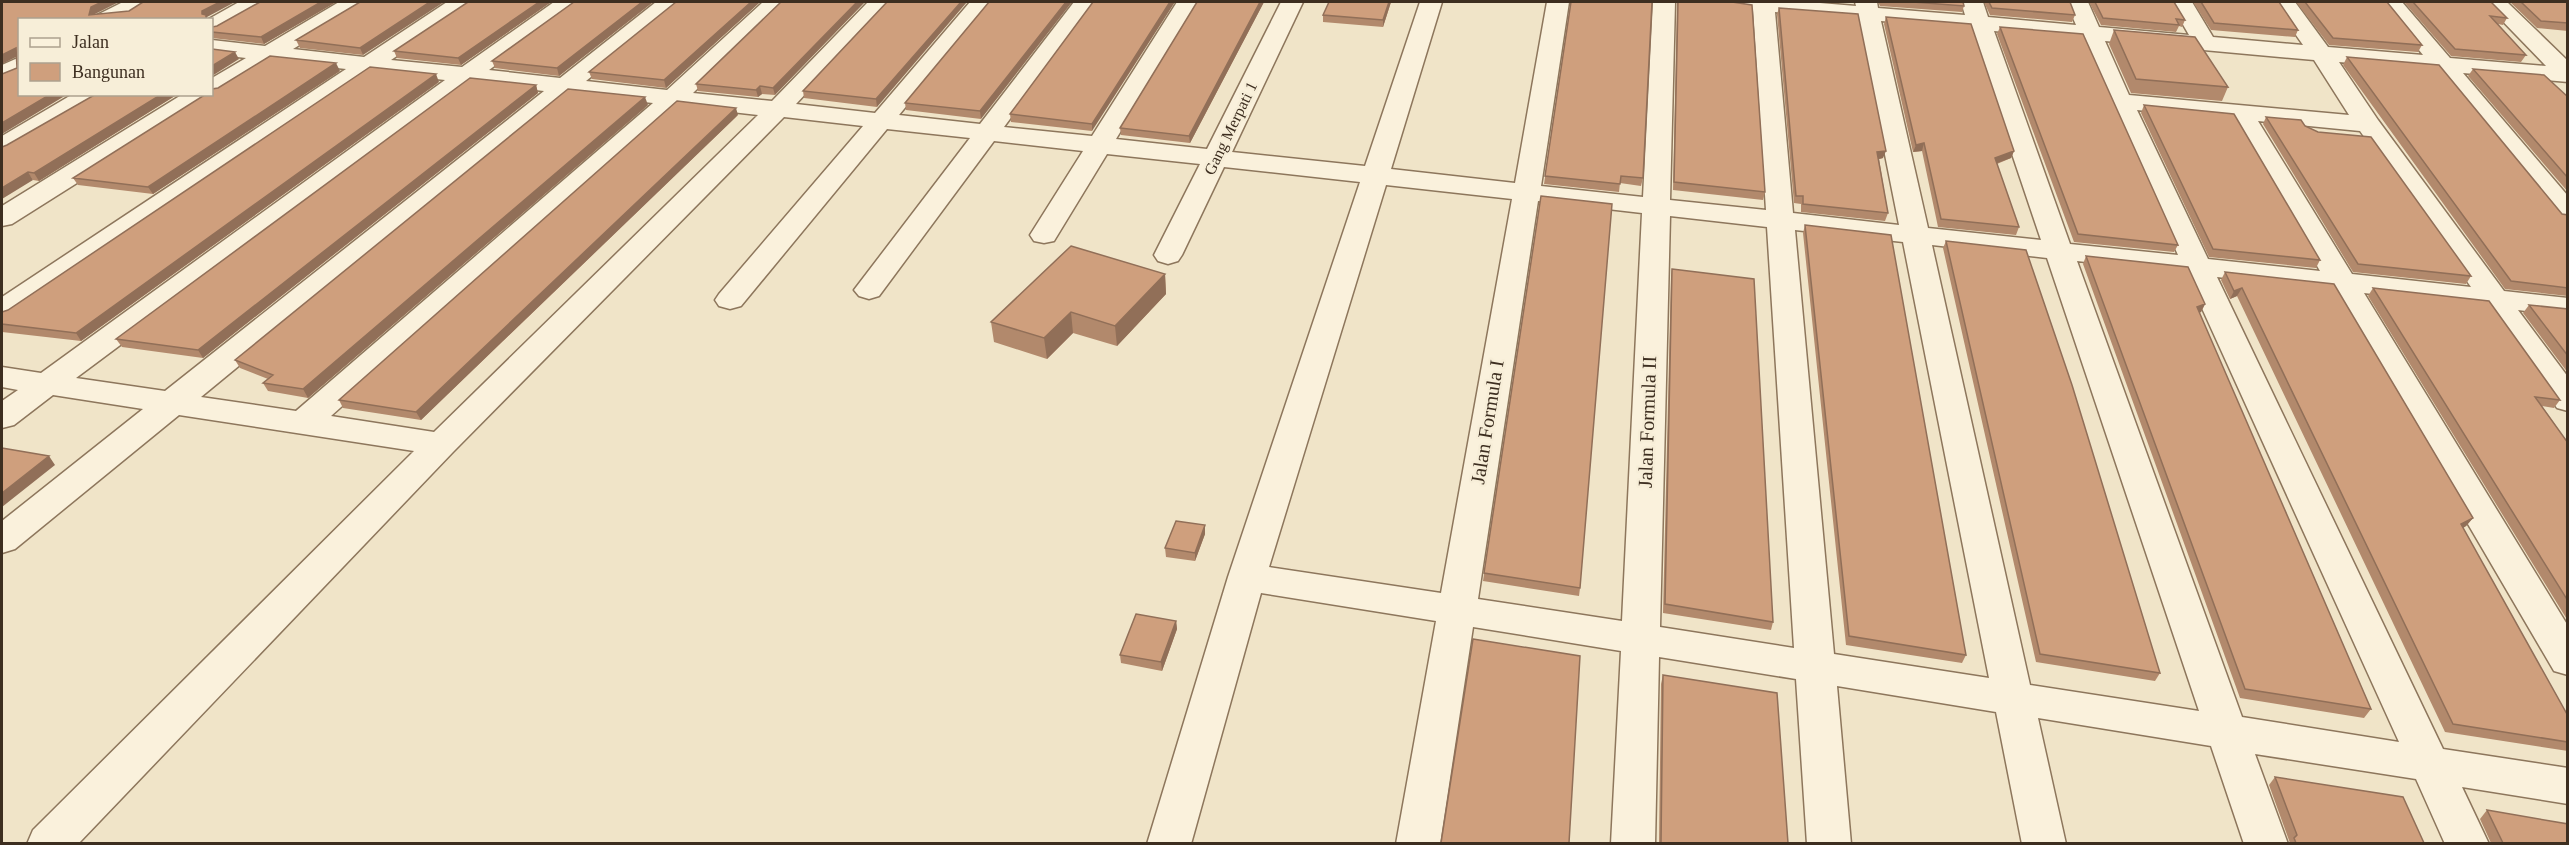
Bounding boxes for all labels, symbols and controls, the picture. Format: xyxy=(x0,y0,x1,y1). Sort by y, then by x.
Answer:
legend xyxy=(18,18,213,96)
text: Jalan xyxy=(72,32,109,52)
text: Bangunan xyxy=(72,62,145,82)
street label: Gang Merpati 1 xyxy=(1201,79,1261,178)
street label: Jalan Formula II xyxy=(1634,356,1660,488)
street label: Jalan Formula I xyxy=(1466,358,1508,486)

